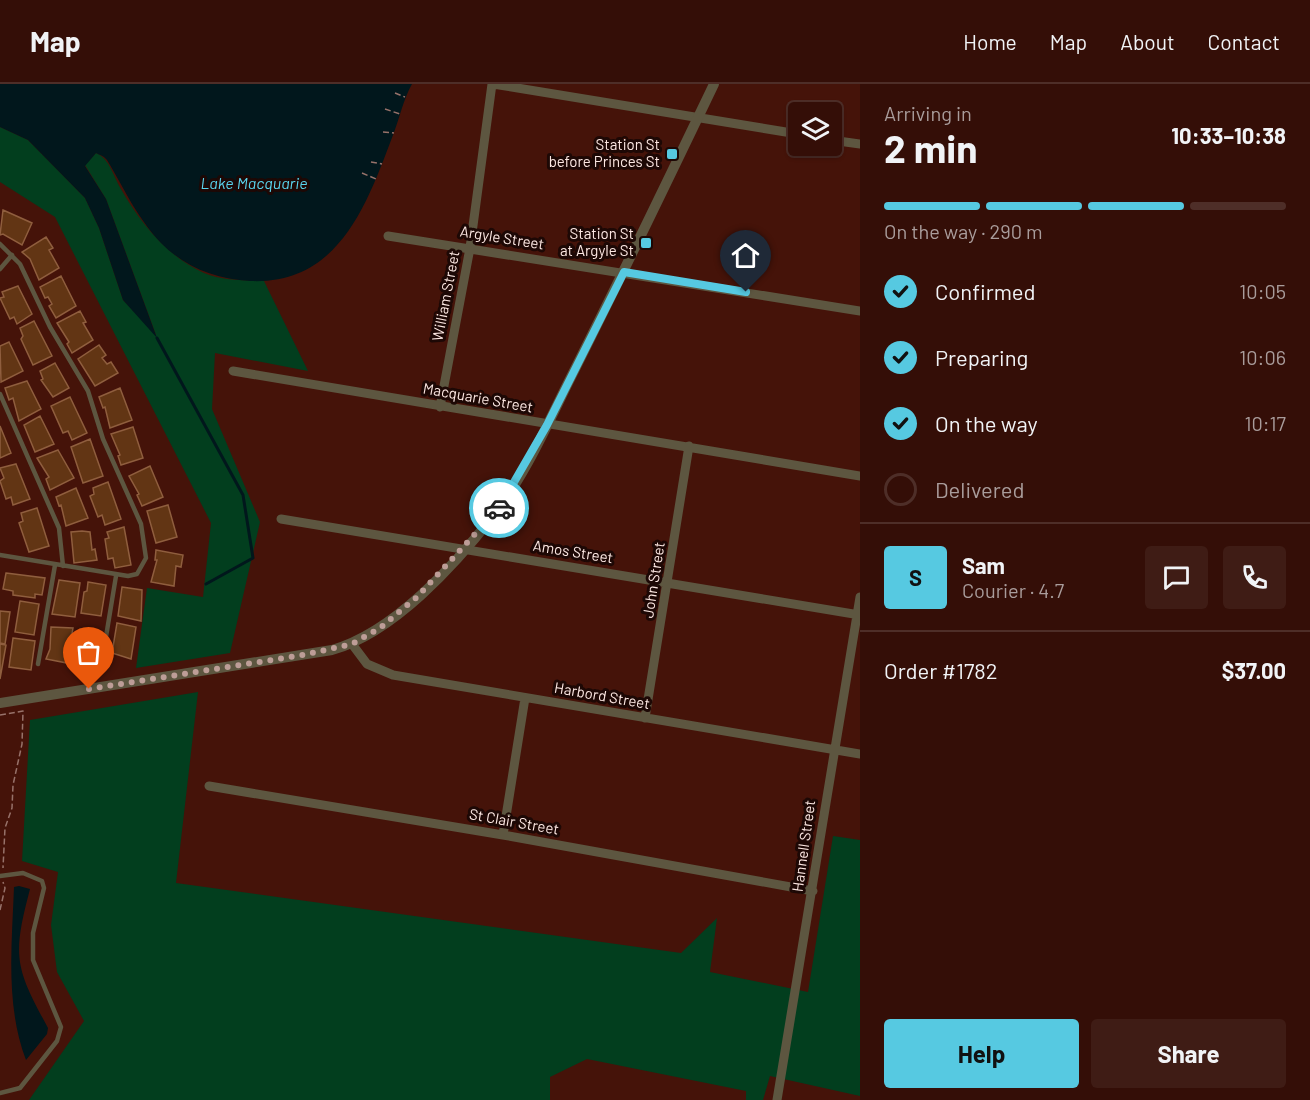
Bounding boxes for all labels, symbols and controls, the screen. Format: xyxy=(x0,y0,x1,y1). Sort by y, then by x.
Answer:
text: Map xyxy=(30,24,81,58)
text: Home xyxy=(963,29,1017,54)
text: Map xyxy=(1050,29,1087,54)
text: About xyxy=(1120,29,1175,54)
text: Contact xyxy=(1208,29,1280,54)
text: Arriving in xyxy=(884,101,972,125)
map controls xyxy=(788,102,842,156)
button: layers xyxy=(788,102,842,156)
text: 10:33–10:38 xyxy=(1171,122,1286,148)
text: 2 min xyxy=(884,124,977,171)
place label: Station St before Princes St xyxy=(549,135,660,170)
marker: Station St before Princes St xyxy=(665,147,679,161)
water label: Lake Macquarie xyxy=(200,173,308,192)
text: On the way · 290 m xyxy=(884,219,1043,243)
street label: Argyle Street xyxy=(459,221,545,253)
place label: Station St at Argyle St xyxy=(560,224,634,259)
pin xyxy=(720,230,771,292)
marker: Station St at Argyle St xyxy=(639,236,653,250)
icon: home xyxy=(729,239,762,272)
street label: William Street xyxy=(427,249,463,343)
icon: check xyxy=(884,275,917,308)
text: Confirmed xyxy=(935,278,1035,304)
text: 10:05 xyxy=(1239,279,1286,303)
icon: check xyxy=(884,341,917,374)
text: Preparing xyxy=(935,344,1028,370)
text: 10:06 xyxy=(1239,345,1286,369)
street label: Macquarie Street xyxy=(422,378,535,416)
icon: check xyxy=(884,407,917,440)
text: On the way xyxy=(935,410,1038,436)
text: 10:17 xyxy=(1244,411,1286,435)
text: Delivered xyxy=(935,476,1024,502)
courier xyxy=(469,478,529,538)
icon: car xyxy=(483,492,516,525)
street label: Amos Street xyxy=(532,536,614,566)
street label: John Street xyxy=(638,540,668,619)
button: chat xyxy=(1145,546,1208,609)
button: phone xyxy=(1223,546,1286,609)
text: Sam xyxy=(962,552,1005,578)
text: S xyxy=(909,564,922,590)
text: Courier · 4.7 xyxy=(962,578,1064,602)
pin xyxy=(63,627,114,689)
icon: bag xyxy=(72,636,105,669)
text: Order #1782 xyxy=(884,657,998,683)
text: $37.00 xyxy=(1222,657,1286,683)
street label: Harbord Street xyxy=(553,678,651,712)
street label: Hannell Street xyxy=(788,799,818,893)
street label: St Clair Street xyxy=(468,804,560,838)
button: Help xyxy=(884,1019,1079,1088)
button: Share xyxy=(1091,1019,1286,1088)

